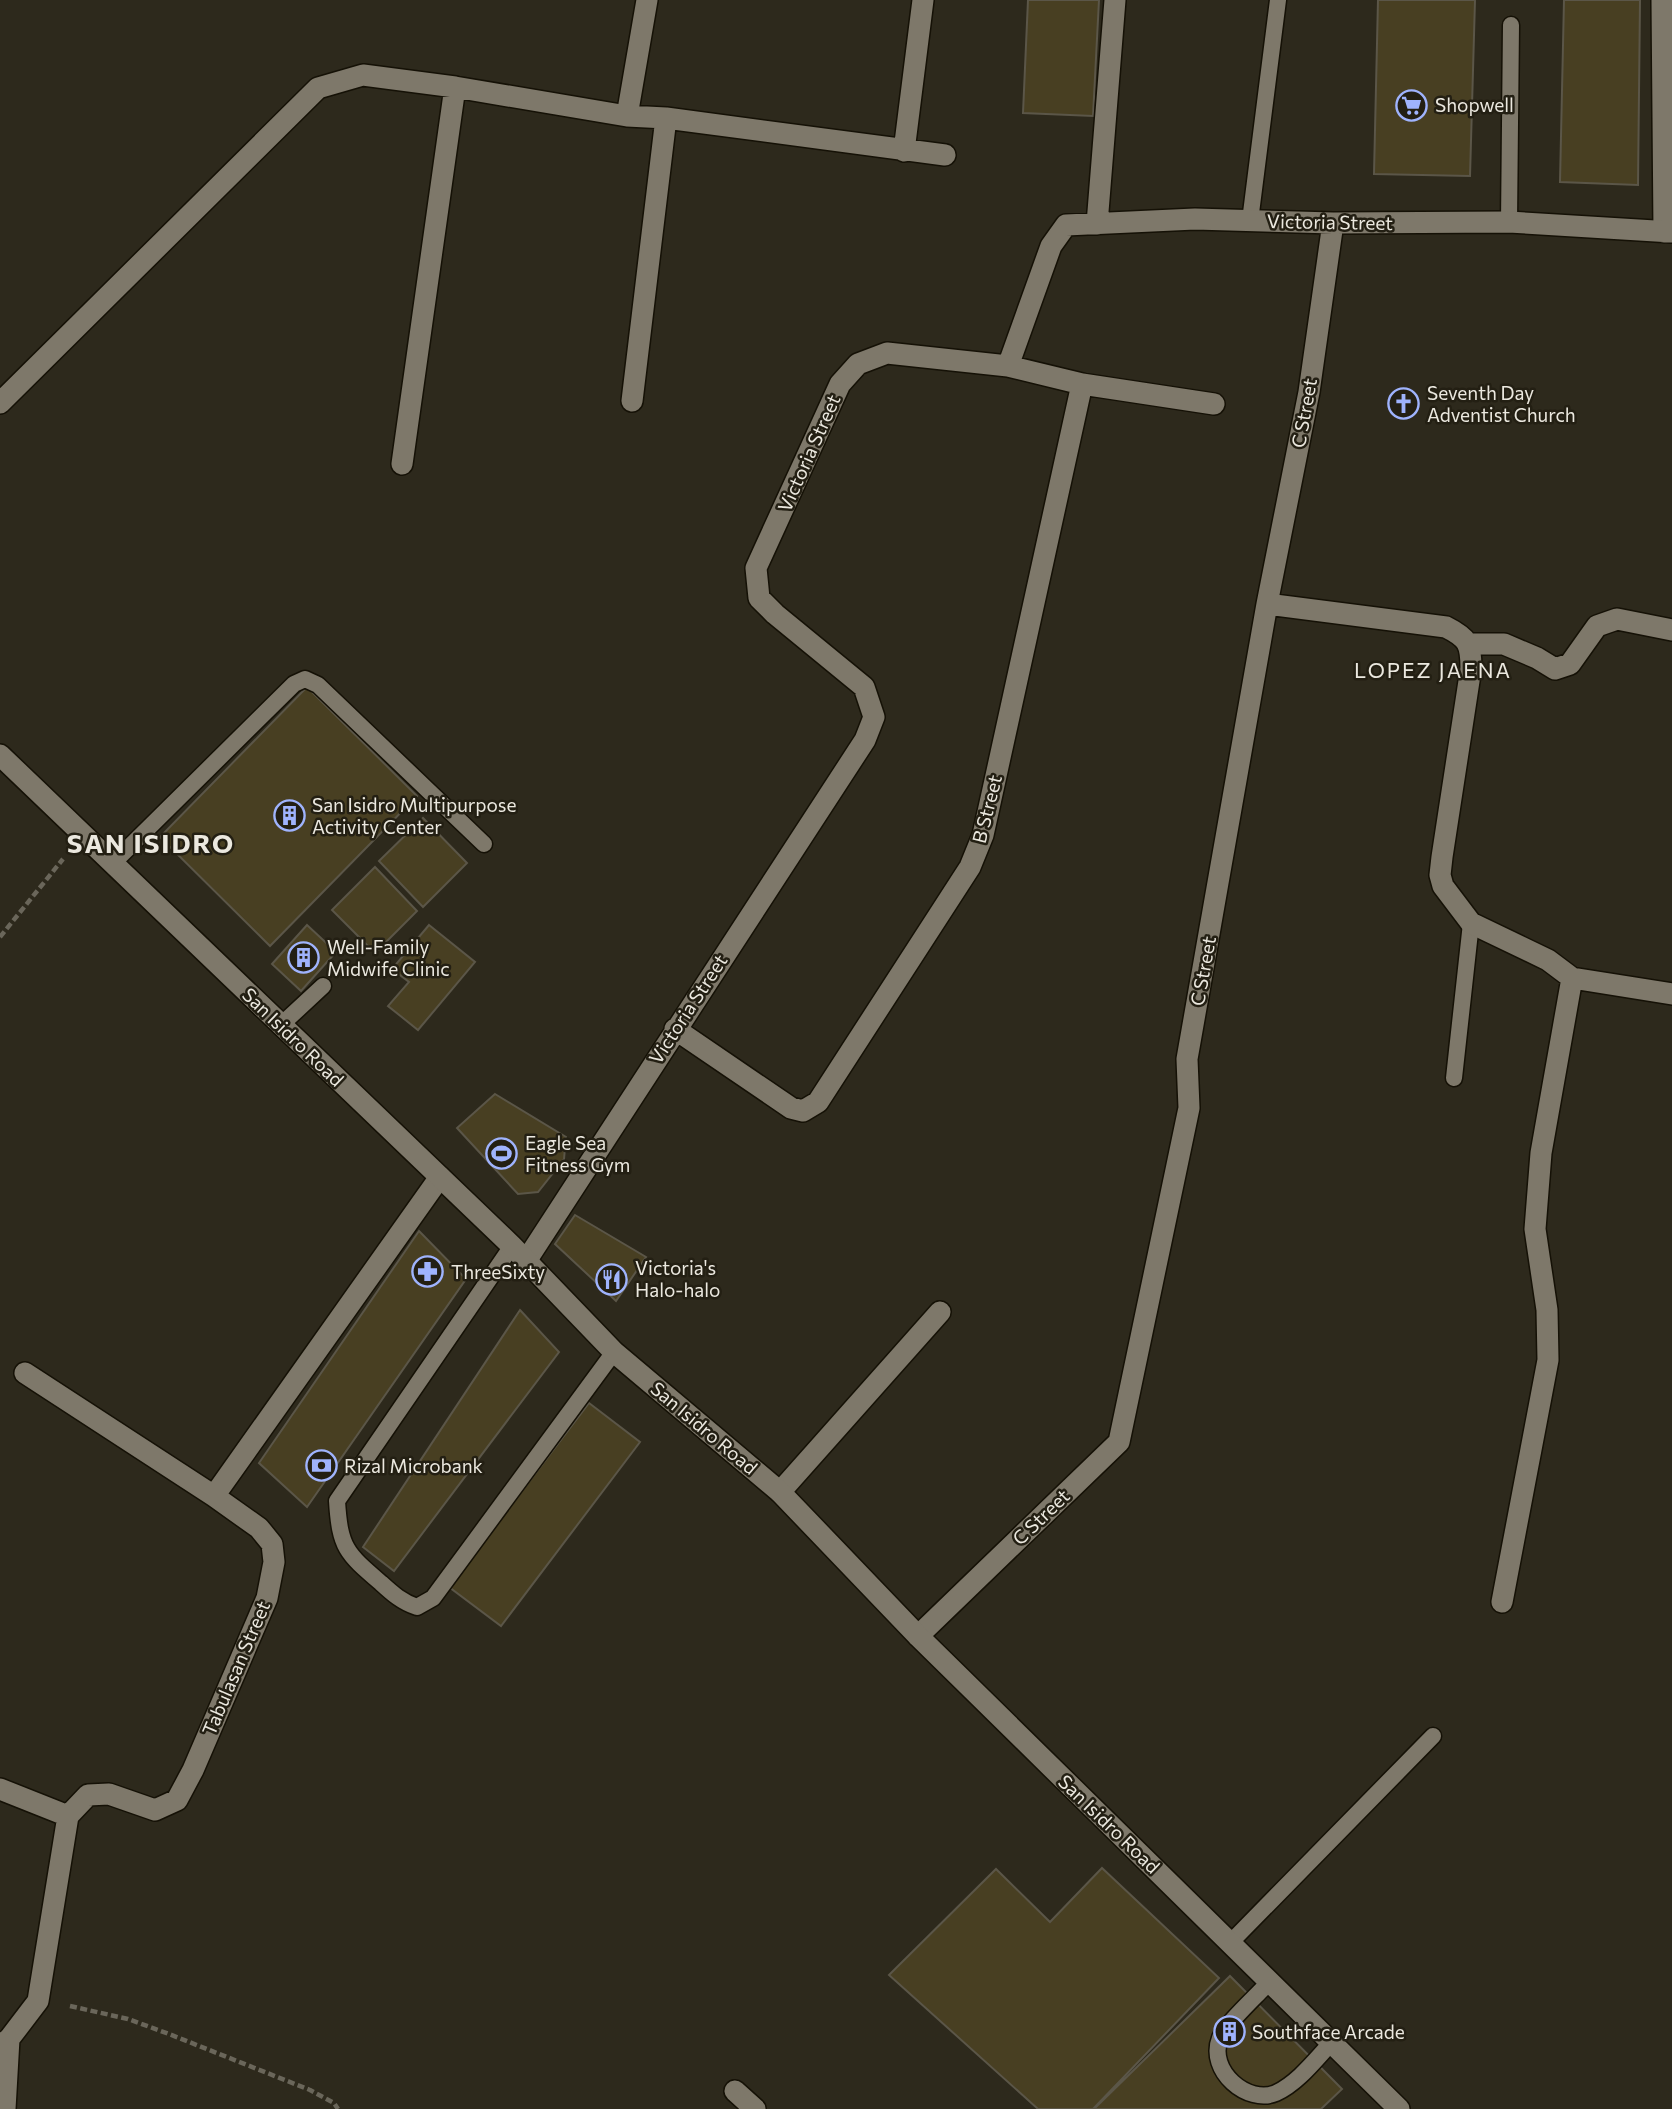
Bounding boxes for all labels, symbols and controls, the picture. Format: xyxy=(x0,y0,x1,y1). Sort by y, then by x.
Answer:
supermarket icon: Shopwell xyxy=(1395,88,1429,122)
place label: Shopwell xyxy=(1435,93,1514,116)
street label: Victoria Street xyxy=(1267,209,1393,234)
street label: C Street xyxy=(1286,376,1321,450)
place label: Seventh Day Adventist Church xyxy=(1427,381,1576,426)
church icon: Seventh Day Adventist Church xyxy=(1387,387,1421,421)
street label: Victoria Street xyxy=(772,390,845,515)
district label: LOPEZ JAENA xyxy=(1354,657,1512,682)
street label: B Street xyxy=(967,772,1006,845)
place label: San Isidro Multipurpose Activity Center xyxy=(312,793,516,838)
building icon: San Isidro Multipurpose Activity Center xyxy=(272,799,306,833)
district label: SAN ISIDRO xyxy=(67,827,235,858)
street label: C Street xyxy=(1185,934,1220,1008)
place label: Well-Family Midwife Clinic xyxy=(327,935,450,980)
building icon: Well-Family Midwife Clinic xyxy=(287,941,321,975)
street label: Victoria Street xyxy=(644,949,732,1068)
street label: San Isidro Road xyxy=(238,983,349,1091)
place label: Eagle Sea Fitness Gym xyxy=(525,1131,630,1176)
sports icon: Eagle Sea Fitness Gym xyxy=(485,1137,519,1171)
pharmacy icon: ThreeSixty xyxy=(411,1255,445,1289)
place label: Victoria's Halo-halo xyxy=(635,1256,720,1301)
place label: ThreeSixty xyxy=(451,1260,545,1283)
restaurant icon: Victoria's Halo-halo xyxy=(595,1262,629,1296)
street label: San Isidro Road xyxy=(646,1376,762,1479)
bank icon: Rizal Microbank xyxy=(304,1449,338,1483)
place label: Rizal Microbank xyxy=(344,1454,483,1477)
street label: C Street xyxy=(1007,1484,1074,1549)
street label: Tabulasan Street xyxy=(197,1597,274,1739)
street label: San Isidro Road xyxy=(1054,1770,1165,1878)
building icon: Southface Arcade xyxy=(1212,2015,1246,2049)
place label: Southface Arcade xyxy=(1252,2020,1405,2043)

